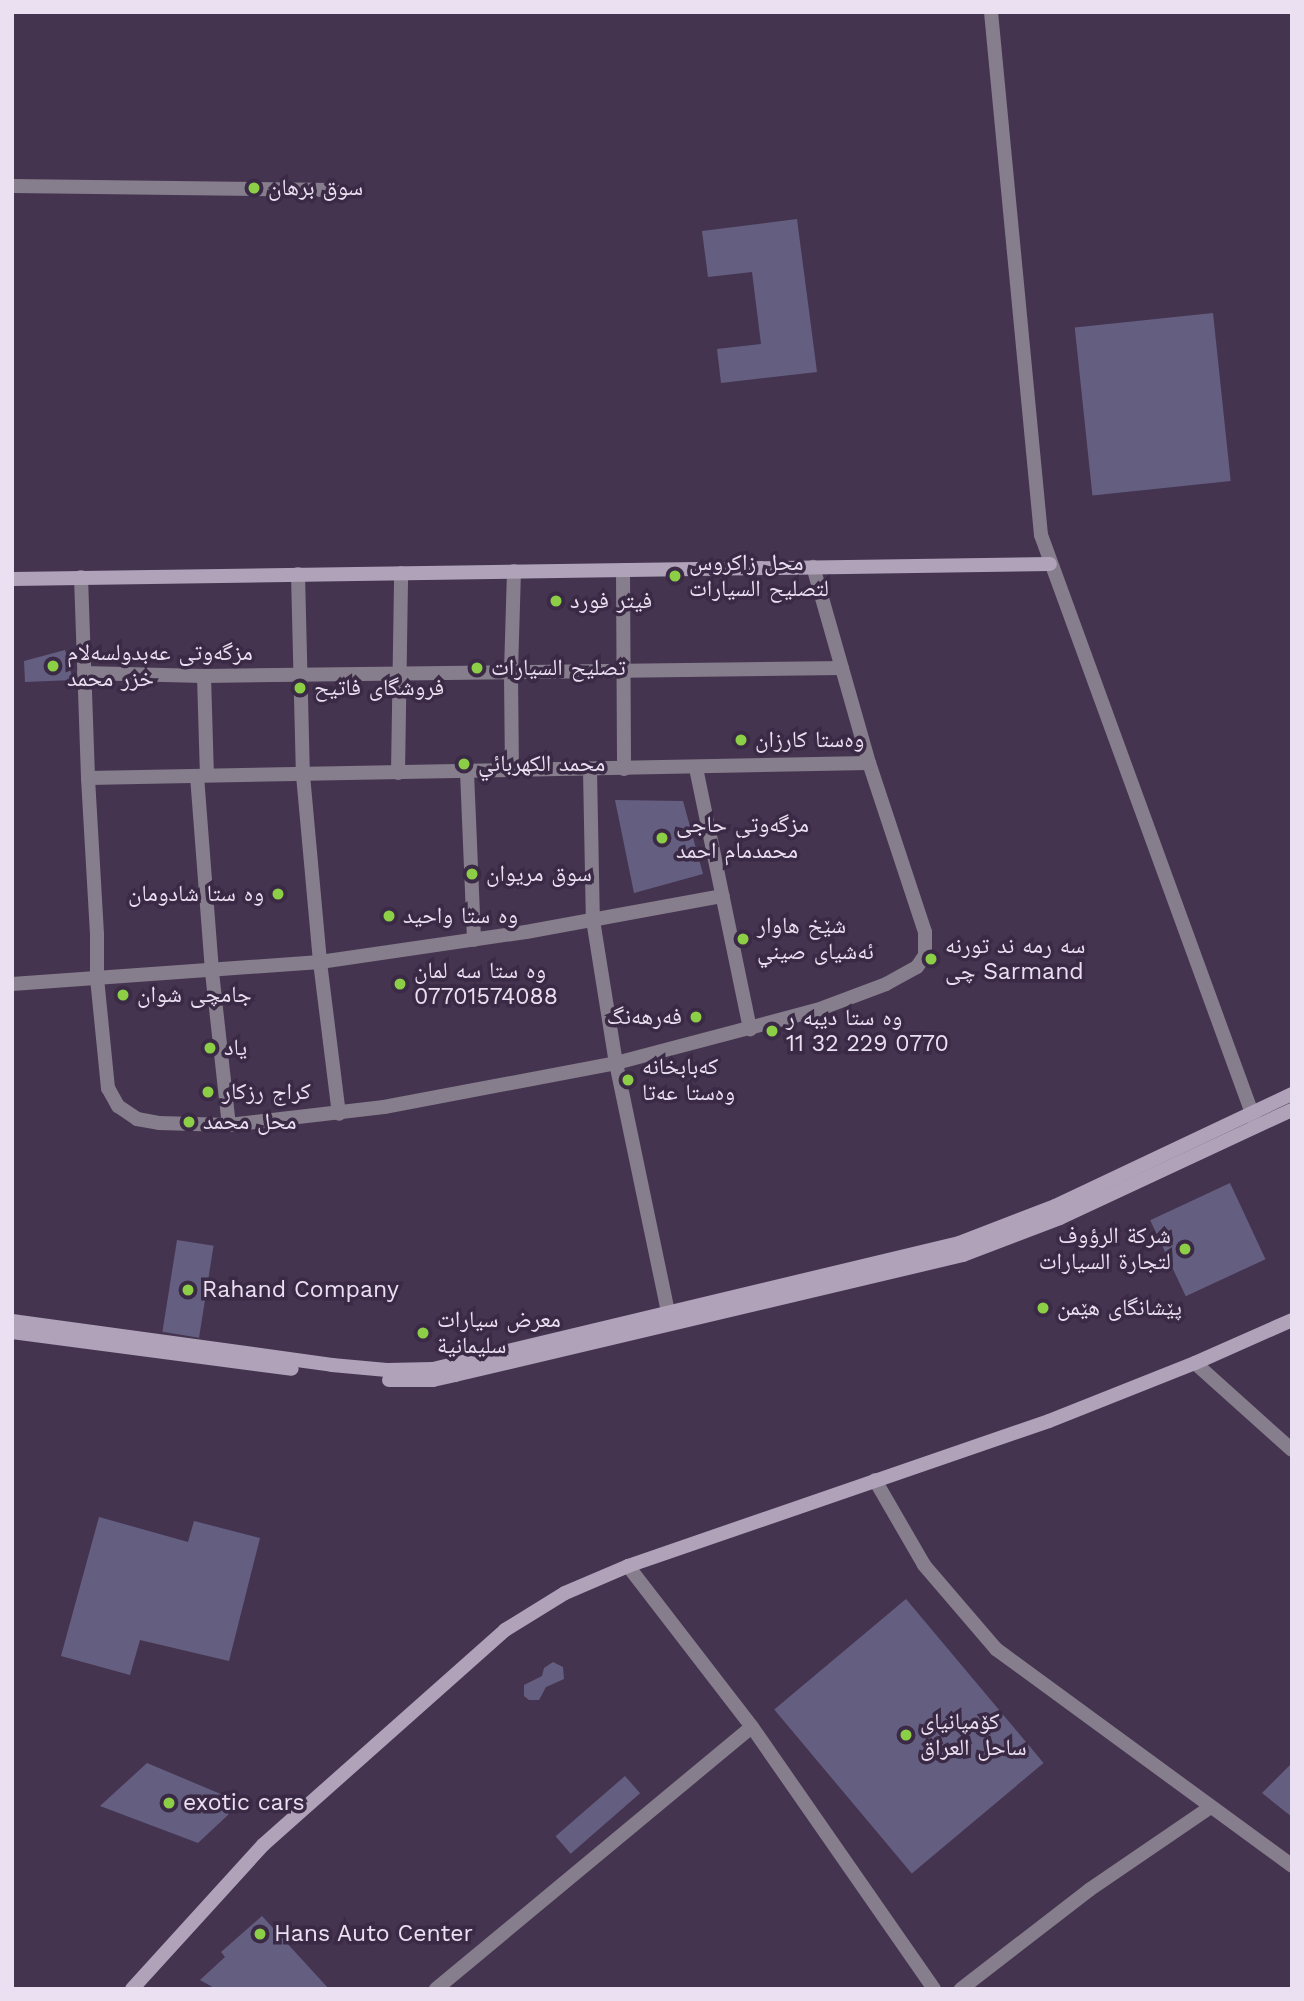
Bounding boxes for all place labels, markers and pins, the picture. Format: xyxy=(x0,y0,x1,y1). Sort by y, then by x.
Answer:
place label: سوق برهان xyxy=(268,174,363,202)
marker: سوق برهان xyxy=(246,180,262,196)
place label: محل زاكروس لتصليح السيارات xyxy=(689,549,829,603)
marker: محل زاكروس لتصليح السيارات xyxy=(667,568,683,584)
place label: فيتر فورد xyxy=(570,587,652,615)
marker: فيتر فورد xyxy=(548,593,564,609)
place label: مزگەوتی عەبدولسەلام خزر محمد xyxy=(67,639,253,693)
place label: تصليح السيارات xyxy=(491,654,626,682)
marker: مزگەوتی عەبدولسەلام خزر محمد xyxy=(45,658,61,674)
marker: تصليح السيارات xyxy=(469,660,485,676)
place label: فروشگاى فاتيح xyxy=(314,674,444,702)
marker: فروشگاى فاتيح xyxy=(292,680,308,696)
place label: وەستا کارزان xyxy=(755,726,864,754)
marker: وەستا کارزان xyxy=(733,732,749,748)
place label: محمد الكهربائي xyxy=(478,750,605,778)
marker: محمد الكهربائي xyxy=(456,756,472,772)
place label: مزگەوتی حاجی محمدمام احمد xyxy=(676,811,809,865)
marker: مزگەوتی حاجی محمدمام احمد xyxy=(654,830,670,846)
place label: سوق مریوان xyxy=(486,860,592,888)
marker: سوق مریوان xyxy=(464,866,480,882)
place label: وه ستا شادومان xyxy=(128,880,264,908)
marker: وه ستا شادومان xyxy=(270,886,286,902)
place label: وه ستا واحید xyxy=(403,902,518,930)
marker: وه ستا واحید xyxy=(381,908,397,924)
place label: شێخ هاوار ئەشیای صيني xyxy=(757,912,874,966)
marker: شێخ هاوار ئەشیای صيني xyxy=(735,931,751,947)
place label: سه رمه ند تورنه چی Sarmand xyxy=(945,932,1085,986)
marker: سه رمه ند تورنه چی Sarmand xyxy=(923,951,939,967)
place label: وه ستا سه لمان 07701574088 xyxy=(414,957,558,1011)
marker: وه ستا سه لمان 07701574088 xyxy=(392,976,408,992)
place label: جامچی شوان xyxy=(137,981,252,1009)
marker: جامچی شوان xyxy=(115,987,131,1003)
place label: فەرهەنگ xyxy=(607,1003,682,1031)
place label: وه ستا دیبه ر 11 32 229 0770 xyxy=(786,1004,949,1058)
marker: فەرهەنگ xyxy=(688,1009,704,1025)
marker: وه ستا دیبه ر 11 32 229 0770 xyxy=(764,1023,780,1039)
place label: ياد xyxy=(224,1034,247,1062)
marker: ياد xyxy=(202,1040,218,1056)
place label: کەبابخانە وەستا عەتا xyxy=(642,1053,735,1107)
marker: کەبابخانە وەستا عەتا xyxy=(620,1072,636,1088)
place label: كراج رزكار xyxy=(222,1078,311,1106)
marker: كراج رزكار xyxy=(200,1084,216,1100)
place label: محل محمد xyxy=(203,1108,296,1136)
marker: محل محمد xyxy=(181,1114,197,1130)
place label: شركة الرؤوف لتجارة السيارات xyxy=(1039,1222,1171,1276)
marker: شركة الرؤوف لتجارة السيارات xyxy=(1177,1241,1193,1257)
place label: Rahand Company xyxy=(202,1276,399,1304)
marker: Rahand Company xyxy=(180,1282,196,1298)
place label: پێشانگای هێمن xyxy=(1057,1294,1182,1322)
marker: پێشانگای هێمن xyxy=(1035,1300,1051,1316)
place label: معرض سيارات سليمانية xyxy=(437,1306,561,1360)
marker: معرض سيارات سليمانية xyxy=(415,1325,431,1341)
place label: کۆمپانیای ساحل العراق xyxy=(920,1708,1027,1762)
marker: کۆمپانیای ساحل العراق xyxy=(898,1727,914,1743)
place label: exotic cars xyxy=(183,1789,305,1817)
marker: exotic cars xyxy=(161,1795,177,1811)
place label: Hans Auto Center xyxy=(274,1920,474,1948)
marker: Hans Auto Center xyxy=(252,1926,268,1942)

